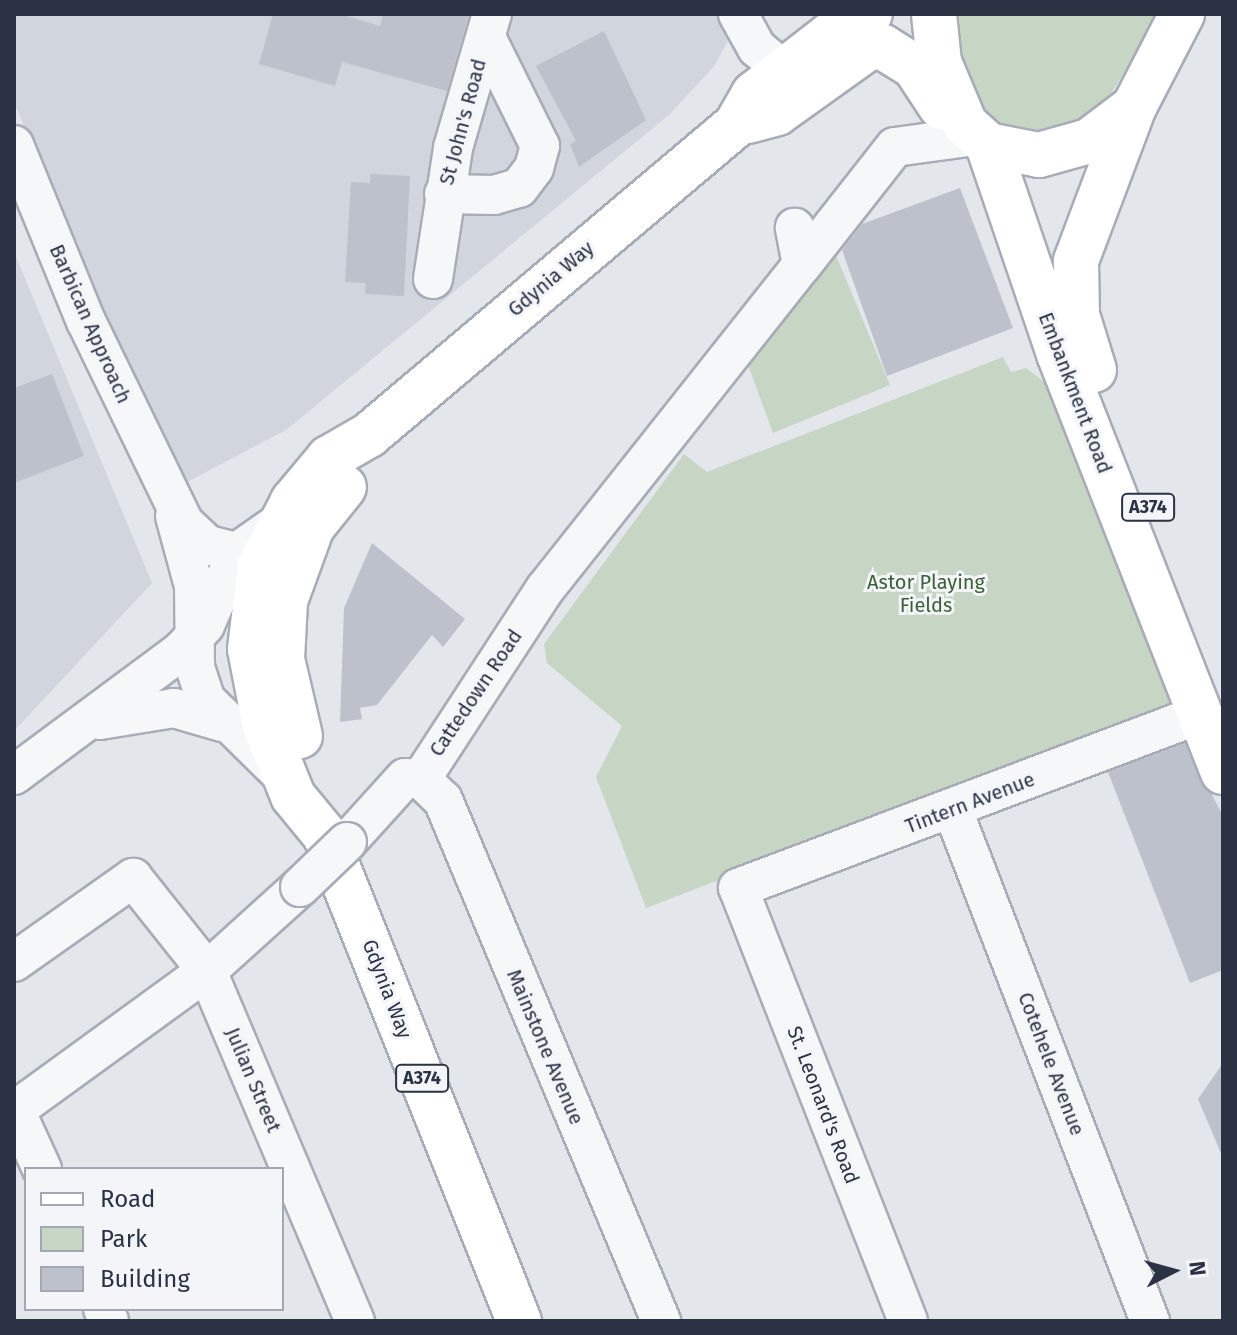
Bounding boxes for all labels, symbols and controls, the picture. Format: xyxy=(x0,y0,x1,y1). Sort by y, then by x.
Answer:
street label: St John's Road xyxy=(435,56,491,188)
street label: Gdynia Way xyxy=(503,236,599,322)
street label: Barbican Approach xyxy=(44,241,136,407)
street label: Embankment Road xyxy=(1033,309,1117,477)
road number: A374 xyxy=(1120,493,1176,521)
park label: Astor Playing Fields xyxy=(867,570,985,617)
street label: Cattedown Road xyxy=(425,625,527,761)
street label: Tintern Avenue xyxy=(902,767,1038,839)
street label: Gdynia Way xyxy=(357,936,417,1042)
street label: Mainstone Avenue xyxy=(502,966,588,1128)
street label: Cotehele Avenue xyxy=(1013,989,1089,1139)
street label: St. Leonard's Road xyxy=(782,1023,864,1187)
street label: Julian Street xyxy=(220,1024,286,1136)
road number: A374 xyxy=(394,1064,450,1092)
legend xyxy=(24,1167,284,1311)
text: Road xyxy=(100,1185,155,1213)
text: Park xyxy=(100,1225,147,1253)
north arrow xyxy=(1133,1231,1213,1311)
text: N xyxy=(1183,1260,1212,1277)
text: Building xyxy=(100,1265,190,1293)

